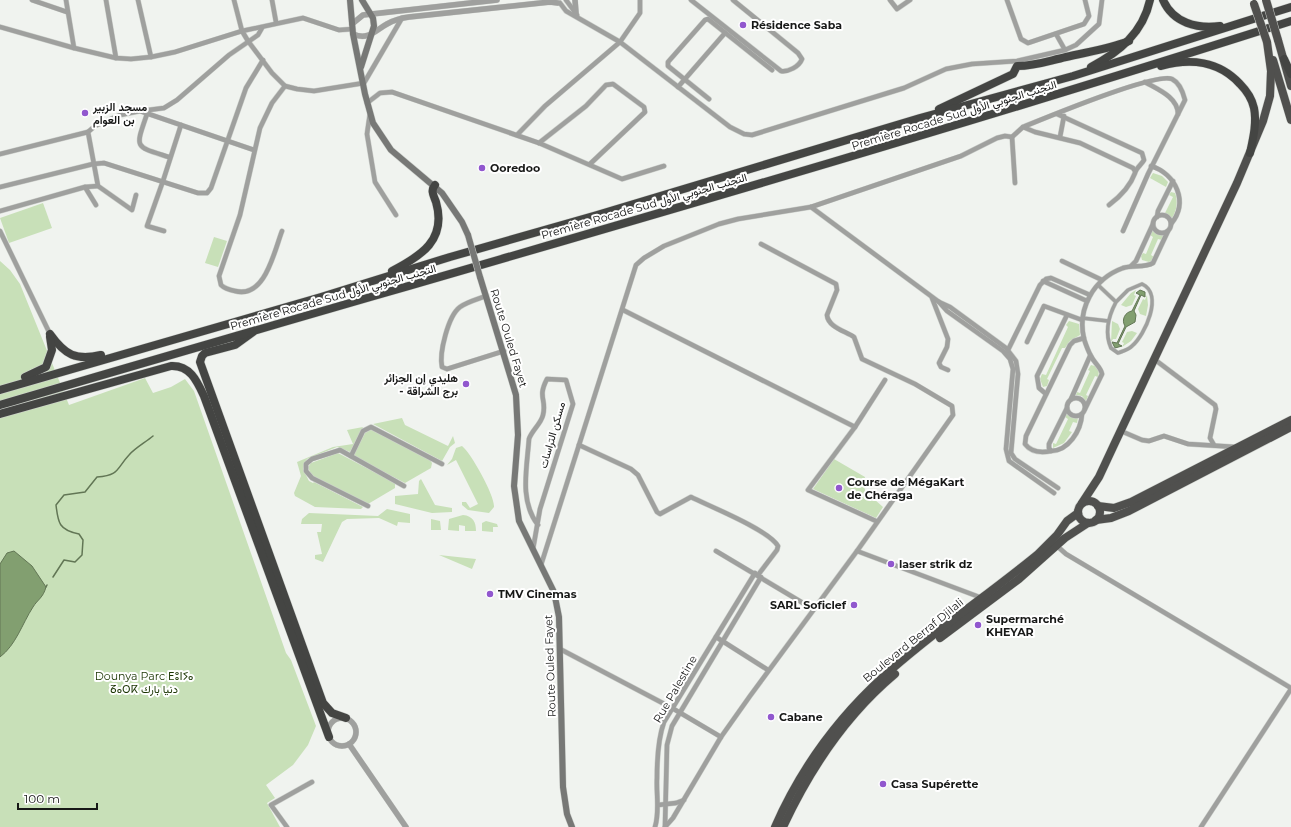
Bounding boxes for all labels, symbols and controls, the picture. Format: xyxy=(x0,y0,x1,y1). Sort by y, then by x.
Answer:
place label: Résidence Saba xyxy=(751,18,842,32)
marker: Résidence Saba xyxy=(738,20,748,30)
street label: Première Rocade Sud التجنب الجنوبي الأول xyxy=(850,77,1059,156)
place label: مسجد الزبير بن العوام xyxy=(92,100,147,128)
marker: مسجد الزبير بن العوام xyxy=(80,108,90,118)
place label: Ooredoo xyxy=(490,161,540,175)
marker: Ooredoo xyxy=(477,163,487,173)
street label: Première Rocade Sud التجنب الجنوبي الأول xyxy=(539,170,749,245)
street label: Première Rocade Sud التجنب الجنوبي الأول xyxy=(228,261,438,336)
street label: Route Ouled Fayet xyxy=(487,287,531,390)
place label: هليدي إن الجزائر - برج الشراقة xyxy=(383,371,458,399)
marker: هليدي إن الجزائر - برج الشراقة xyxy=(461,379,471,389)
street label: مسكن التراسات xyxy=(536,400,568,470)
place label: Course de MégaKart de Chéraga xyxy=(847,475,964,502)
marker: Course de MégaKart de Chéraga xyxy=(834,483,844,493)
place label: laser strik dz xyxy=(899,557,972,571)
marker: laser strik dz xyxy=(886,559,896,569)
place label: TMV Cinemas xyxy=(498,587,577,601)
marker: TMV Cinemas xyxy=(485,589,495,599)
street label: Boulevard Berraf Djilali xyxy=(860,595,966,685)
place label: SARL Soficlef xyxy=(770,598,847,612)
marker: SARL Soficlef xyxy=(849,600,859,610)
place label: Supermarché KHEYAR xyxy=(986,612,1064,639)
street label: Route Ouled Fayet xyxy=(541,614,559,717)
marker: Supermarché KHEYAR xyxy=(973,620,983,630)
street label: Rue Palestine xyxy=(650,652,700,725)
park label: Dounya Parc ⴹⵓⵏⵢⴰ ⵒⴰⵔⴽ دنيا بارك xyxy=(95,669,193,696)
place label: Cabane xyxy=(779,710,823,724)
marker: Cabane xyxy=(766,712,776,722)
place label: Casa Supérette xyxy=(891,777,978,791)
marker: Casa Supérette xyxy=(878,779,888,789)
scale bar xyxy=(18,785,97,811)
text: 100 m xyxy=(24,791,60,806)

